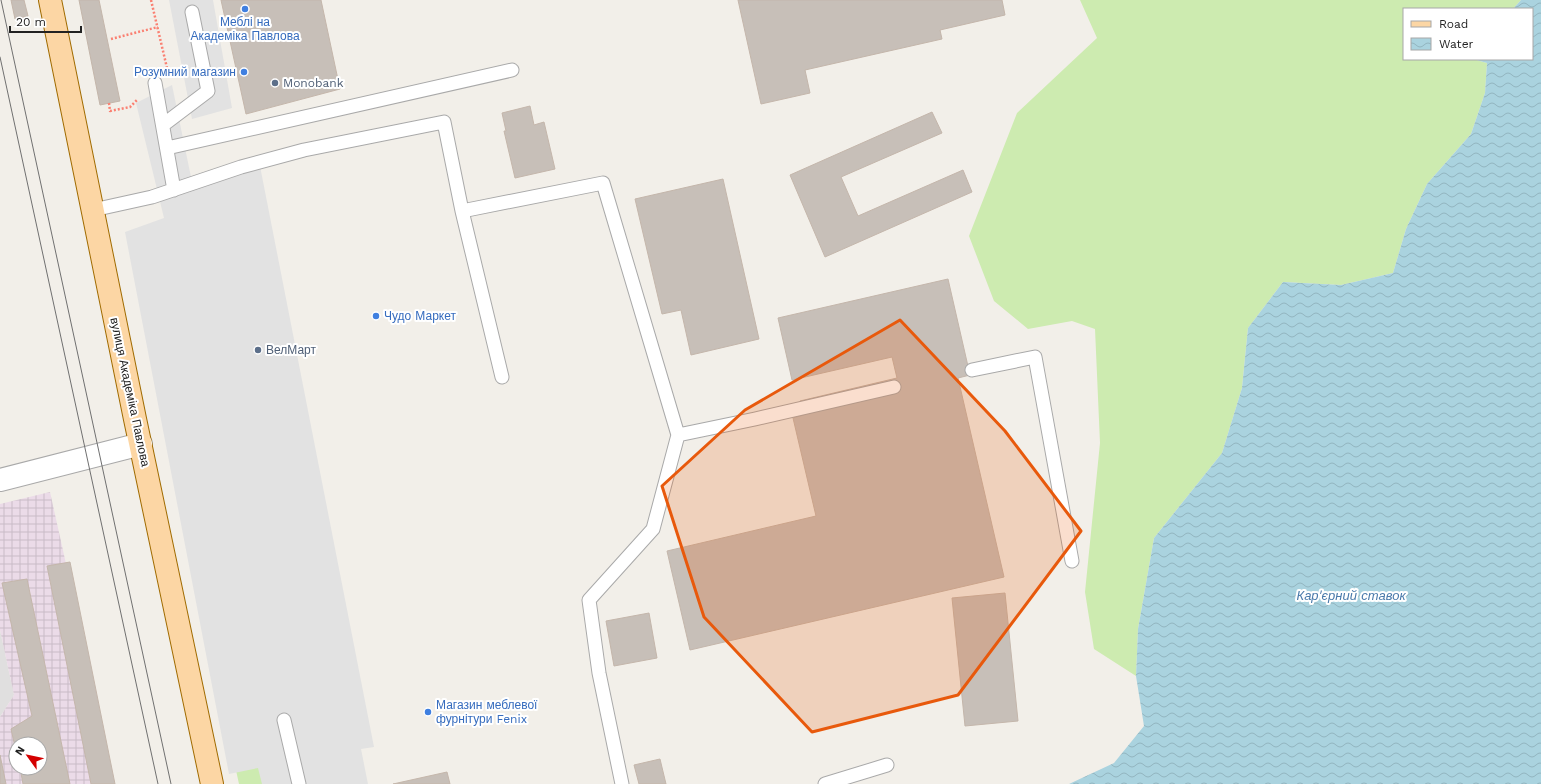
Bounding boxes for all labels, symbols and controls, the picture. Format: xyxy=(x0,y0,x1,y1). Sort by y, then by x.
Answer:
marker: Меблі на Академіка Павлова xyxy=(240,4,250,14)
scale bar xyxy=(10,8,81,34)
legend xyxy=(1403,8,1533,60)
text: 20 m xyxy=(16,15,46,29)
place label: Меблі на Академіка Павлова xyxy=(190,15,300,43)
text: Road xyxy=(1439,17,1468,31)
text: Water xyxy=(1439,37,1474,51)
place label: Розумний магазин xyxy=(134,65,236,79)
marker: Розумний магазин xyxy=(239,67,249,77)
place label: Monobank xyxy=(283,76,344,90)
marker: Monobank xyxy=(270,78,280,88)
place label: Чудо Маркет xyxy=(384,309,457,323)
marker: Чудо Маркет xyxy=(371,311,381,321)
street label: вулиця Академіка Павлова xyxy=(107,316,153,468)
place label: ВелМарт xyxy=(266,343,316,357)
marker: ВелМарт xyxy=(253,345,263,355)
water label: Кар'єрний ставок xyxy=(1296,588,1406,603)
place label: Магазин меблевої фурнітури Fenix xyxy=(436,698,538,726)
marker: Магазин меблевої фурнітури Fenix xyxy=(423,707,433,717)
north arrow xyxy=(8,736,48,776)
text: N xyxy=(12,744,28,758)

